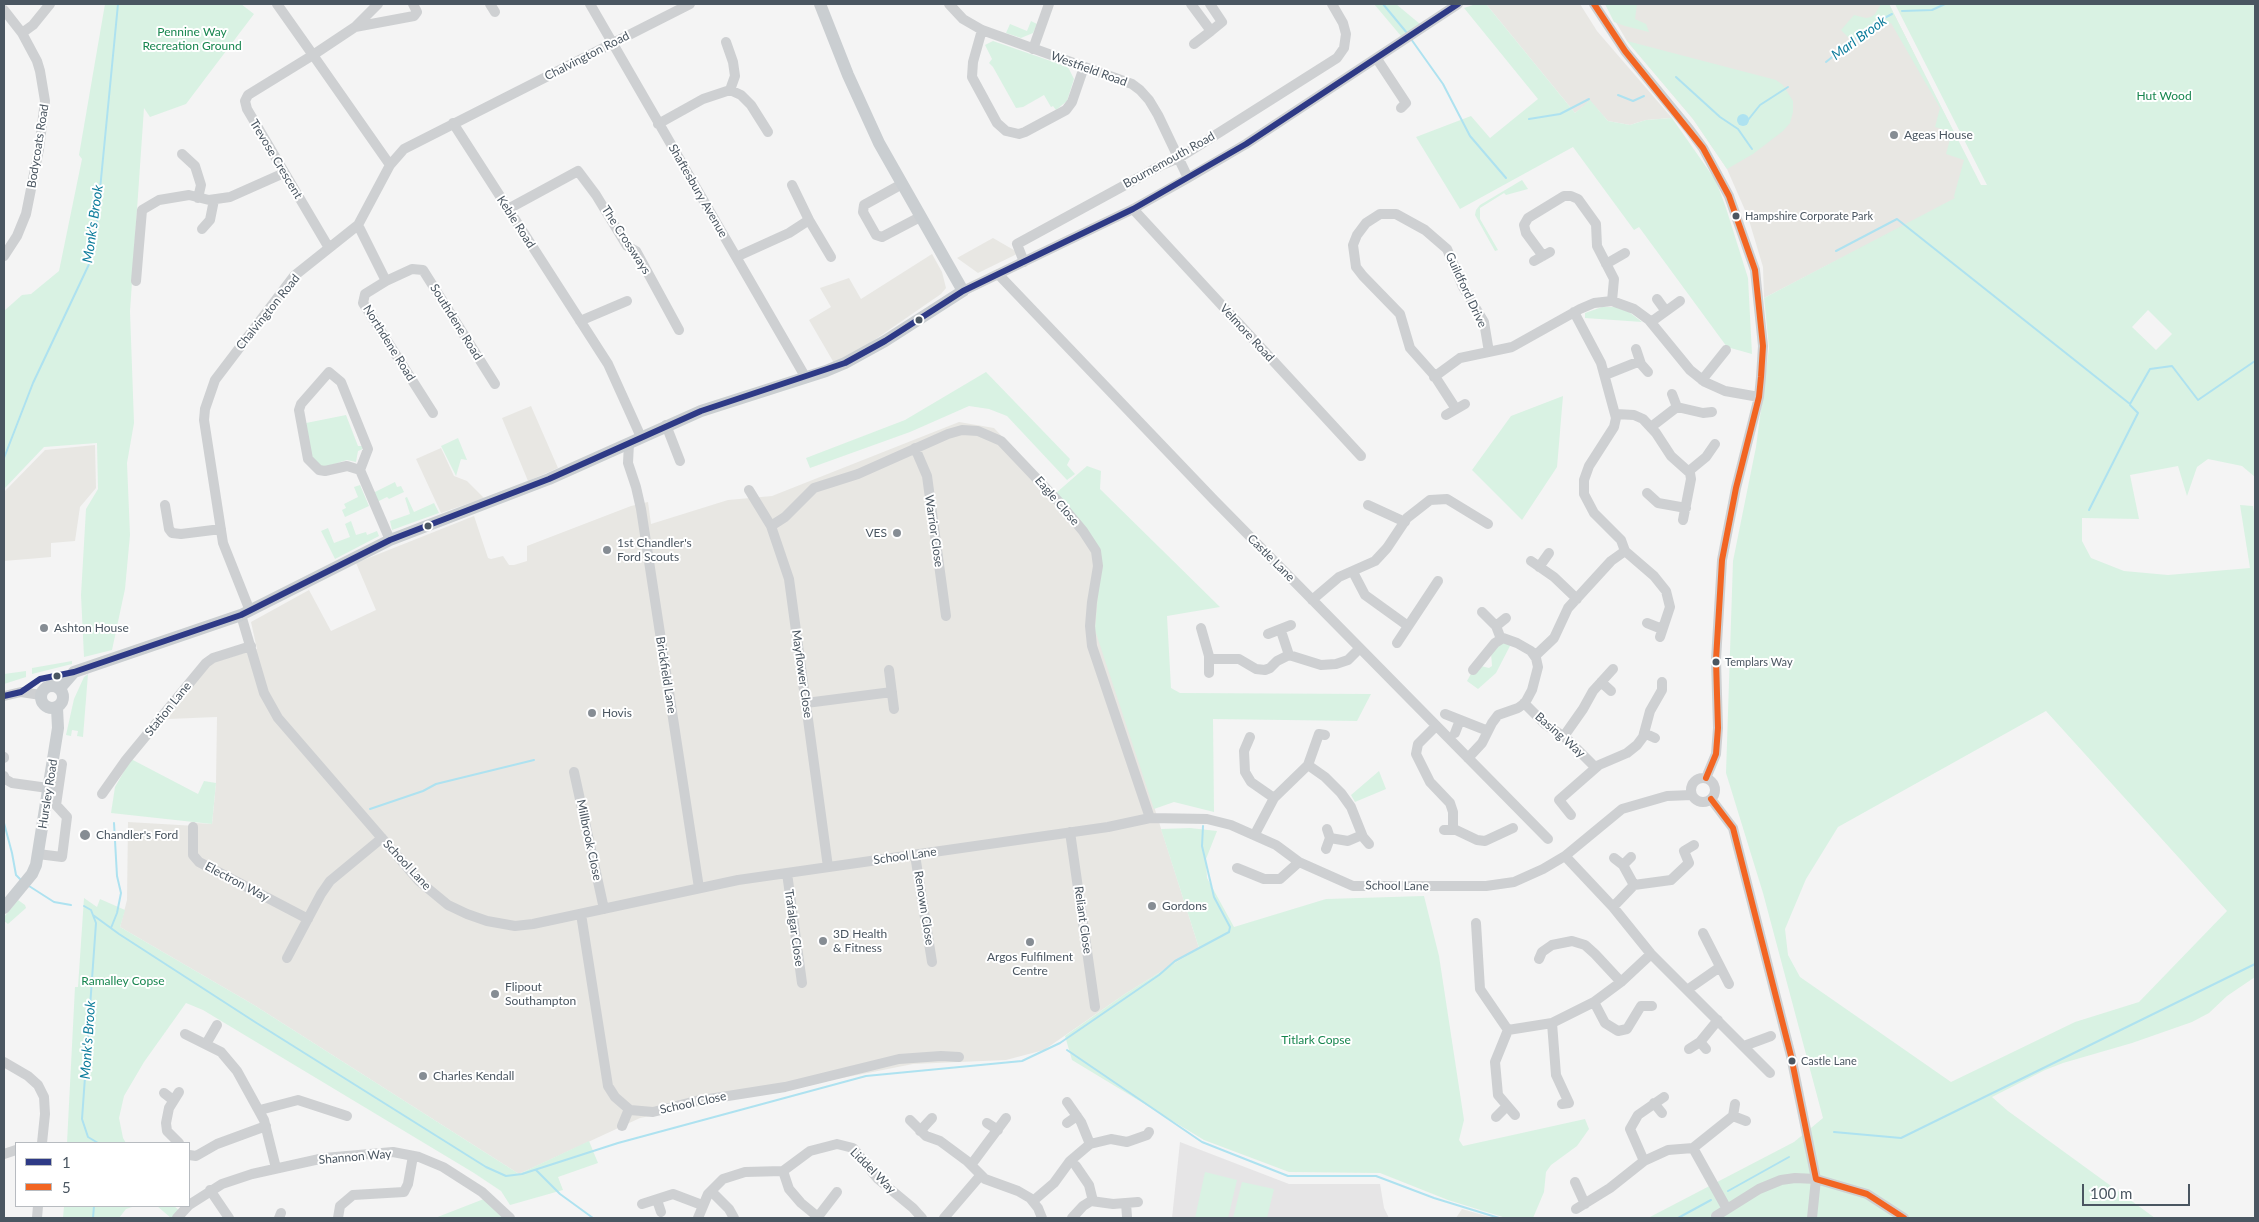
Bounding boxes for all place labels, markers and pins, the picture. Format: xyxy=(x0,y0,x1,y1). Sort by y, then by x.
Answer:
place label: Ageas House xyxy=(1904,128,1973,142)
marker: Ageas House xyxy=(1888,129,1900,141)
place label: Hampshire Corporate Park xyxy=(1745,209,1873,223)
marker: Hampshire Corporate Park xyxy=(1731,211,1741,221)
unlabelled marker xyxy=(914,315,924,325)
unlabelled marker xyxy=(423,521,433,531)
place label: VES xyxy=(865,526,887,540)
marker: VES xyxy=(891,527,903,539)
place label: 1st Chandler's Ford Scouts xyxy=(617,536,692,564)
marker: 1st Chandler's Ford Scouts xyxy=(601,544,613,556)
place label: Ashton House xyxy=(54,621,129,635)
marker: Ashton House xyxy=(38,622,50,634)
place label: Templars Way xyxy=(1725,655,1793,669)
marker: Templars Way xyxy=(1711,657,1721,667)
unlabelled marker xyxy=(52,671,62,681)
place label: Hovis xyxy=(602,706,632,720)
marker: Hovis xyxy=(586,707,598,719)
marker: Chandler's Ford xyxy=(78,828,92,842)
place label: Chandler's Ford xyxy=(96,828,178,842)
place label: Gordons xyxy=(1162,899,1207,913)
marker: Gordons xyxy=(1146,900,1158,912)
place label: 3D Health & Fitness xyxy=(833,927,887,955)
marker: 3D Health & Fitness xyxy=(817,935,829,947)
marker: Argos Fulfilment Centre xyxy=(1024,936,1036,948)
place label: Argos Fulfilment Centre xyxy=(987,950,1073,978)
place label: Flipout Southampton xyxy=(505,980,576,1008)
marker: Flipout Southampton xyxy=(489,988,501,1000)
place label: Castle Lane xyxy=(1801,1054,1857,1068)
marker: Castle Lane xyxy=(1787,1056,1797,1066)
place label: Charles Kendall xyxy=(433,1069,514,1083)
marker: Charles Kendall xyxy=(417,1070,429,1082)

